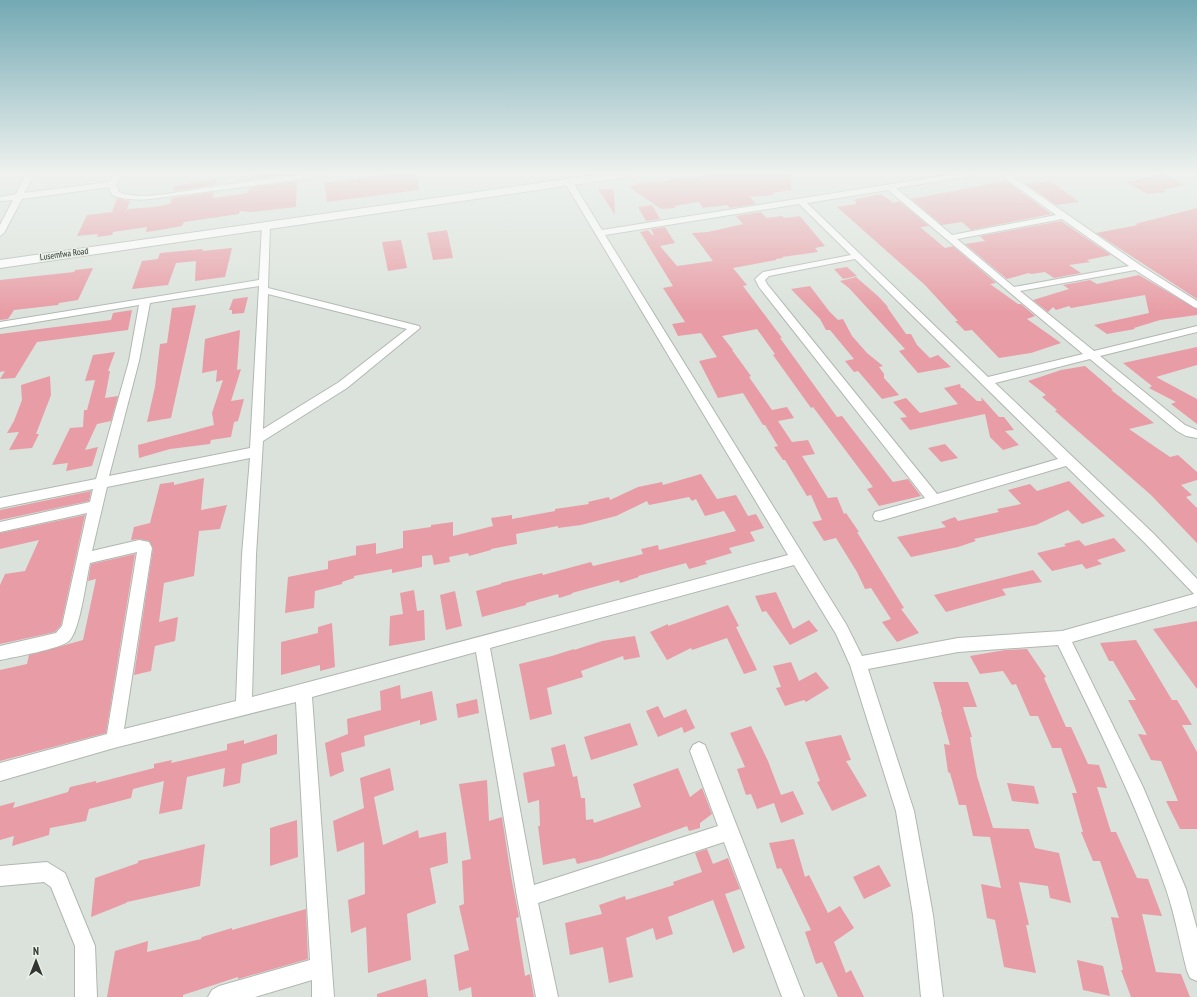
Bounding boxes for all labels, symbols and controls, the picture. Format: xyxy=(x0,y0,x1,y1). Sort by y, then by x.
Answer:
street label: Lusemfwa Road xyxy=(39,245,89,262)
north arrow xyxy=(16,941,56,981)
text: N xyxy=(33,944,39,958)

